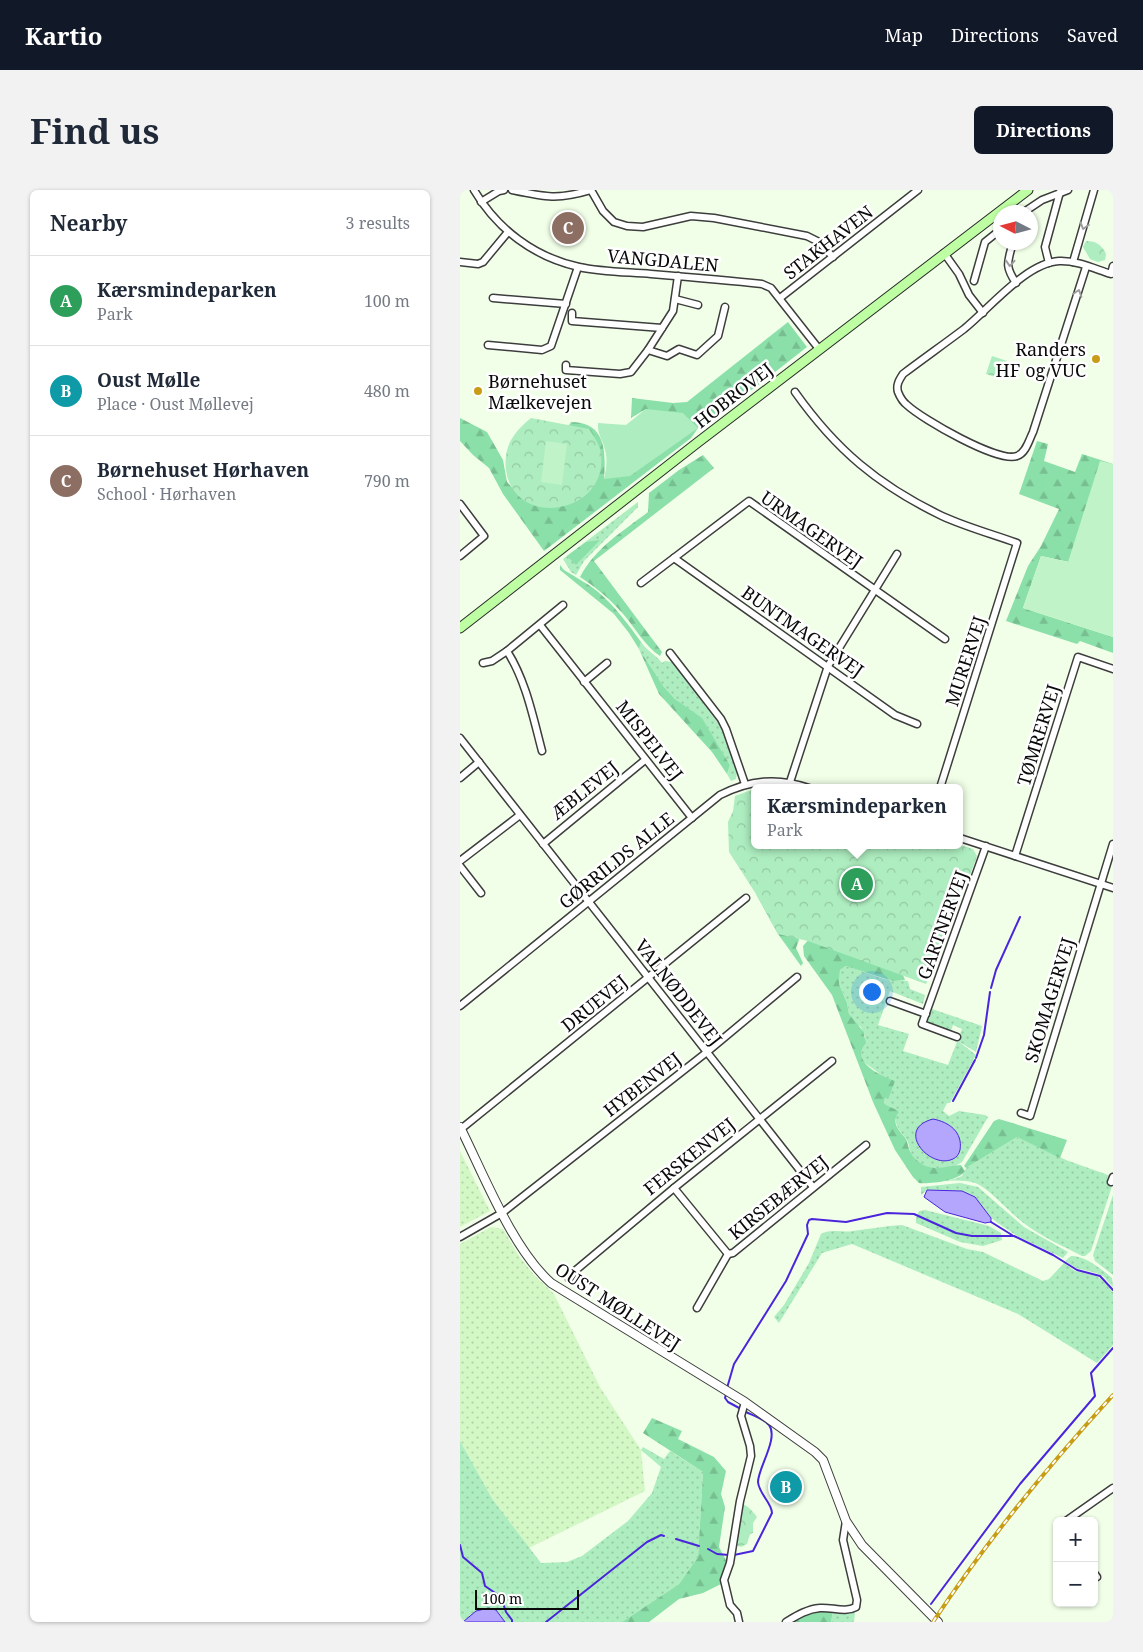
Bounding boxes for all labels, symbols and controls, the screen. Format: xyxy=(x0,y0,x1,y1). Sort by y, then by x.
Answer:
text: Kartio xyxy=(25,19,102,52)
text: Map xyxy=(885,23,923,47)
text: Directions xyxy=(951,23,1039,47)
text: Saved xyxy=(1067,23,1118,47)
button: Directions xyxy=(974,106,1113,154)
text: Find us xyxy=(30,107,159,154)
street label: STAKHAVEN xyxy=(778,199,878,284)
north arrow xyxy=(993,205,1038,250)
text: Nearby xyxy=(50,209,128,237)
pin: C xyxy=(552,209,584,247)
text: 3 results xyxy=(346,212,410,234)
one-way arrow xyxy=(1079,222,1089,230)
street label: VANGDALEN xyxy=(606,243,720,277)
one-way arrow xyxy=(1004,260,1015,268)
text: Kærsmindeparken xyxy=(97,277,277,303)
one-way arrow xyxy=(1072,289,1082,298)
text: A xyxy=(60,290,72,312)
text: 100 m xyxy=(364,290,410,312)
text: Park xyxy=(97,303,133,325)
place label: Randers HF og VUC xyxy=(996,337,1086,382)
marker: Randers HF og VUC xyxy=(1090,353,1102,365)
street label: HOBROVEJ xyxy=(689,357,777,433)
text: Oust Mølle xyxy=(97,367,200,393)
place label: Børnehuset Mælkevejen xyxy=(488,369,592,414)
text: B xyxy=(61,380,71,402)
text: 480 m xyxy=(364,380,410,402)
marker: Børnehuset Mælkevejen xyxy=(472,385,484,397)
text: Place · Oust Møllevej xyxy=(97,393,254,415)
text: Børnehuset Hørhaven xyxy=(97,457,309,483)
text: C xyxy=(61,470,71,492)
text: 790 m xyxy=(364,470,410,492)
text: School · Hørhaven xyxy=(97,483,236,505)
street label: URMAGERVEJ xyxy=(756,485,868,573)
street label: BUNTMAGERVEJ xyxy=(737,580,869,682)
street label: MURERVEJ xyxy=(939,613,991,709)
street label: TØMRERVEJ xyxy=(1011,681,1065,789)
street label: MISPELVEJ xyxy=(611,695,689,785)
street label: ÆBLEVEJ xyxy=(545,755,623,825)
popup xyxy=(751,784,963,849)
text: Kærsmindeparken xyxy=(767,793,947,819)
street label: GØRRILDS ALLE xyxy=(553,806,679,914)
text: Park xyxy=(767,819,803,841)
pin: A xyxy=(841,865,873,903)
street label: GARTNERVEJ xyxy=(911,867,973,983)
street label: VALNØDDEVEJ xyxy=(630,934,728,1050)
street label: SKOMAGERVEJ xyxy=(1019,934,1079,1066)
street label: DRUEVEJ xyxy=(556,969,632,1037)
your location xyxy=(859,979,885,1005)
street label: HYBENVEJ xyxy=(598,1046,686,1122)
street label: FERSKENVEJ xyxy=(638,1112,740,1200)
street label: KIRSEBÆRVEJ xyxy=(723,1149,833,1245)
street label: OUST MØLLEVEJ xyxy=(551,1257,685,1355)
pin: B xyxy=(770,1468,802,1506)
map controls xyxy=(1053,1517,1098,1607)
button: + xyxy=(1053,1517,1098,1562)
button: − xyxy=(1053,1562,1098,1607)
scale bar xyxy=(475,1587,579,1610)
text: 100 m xyxy=(482,1589,522,1608)

